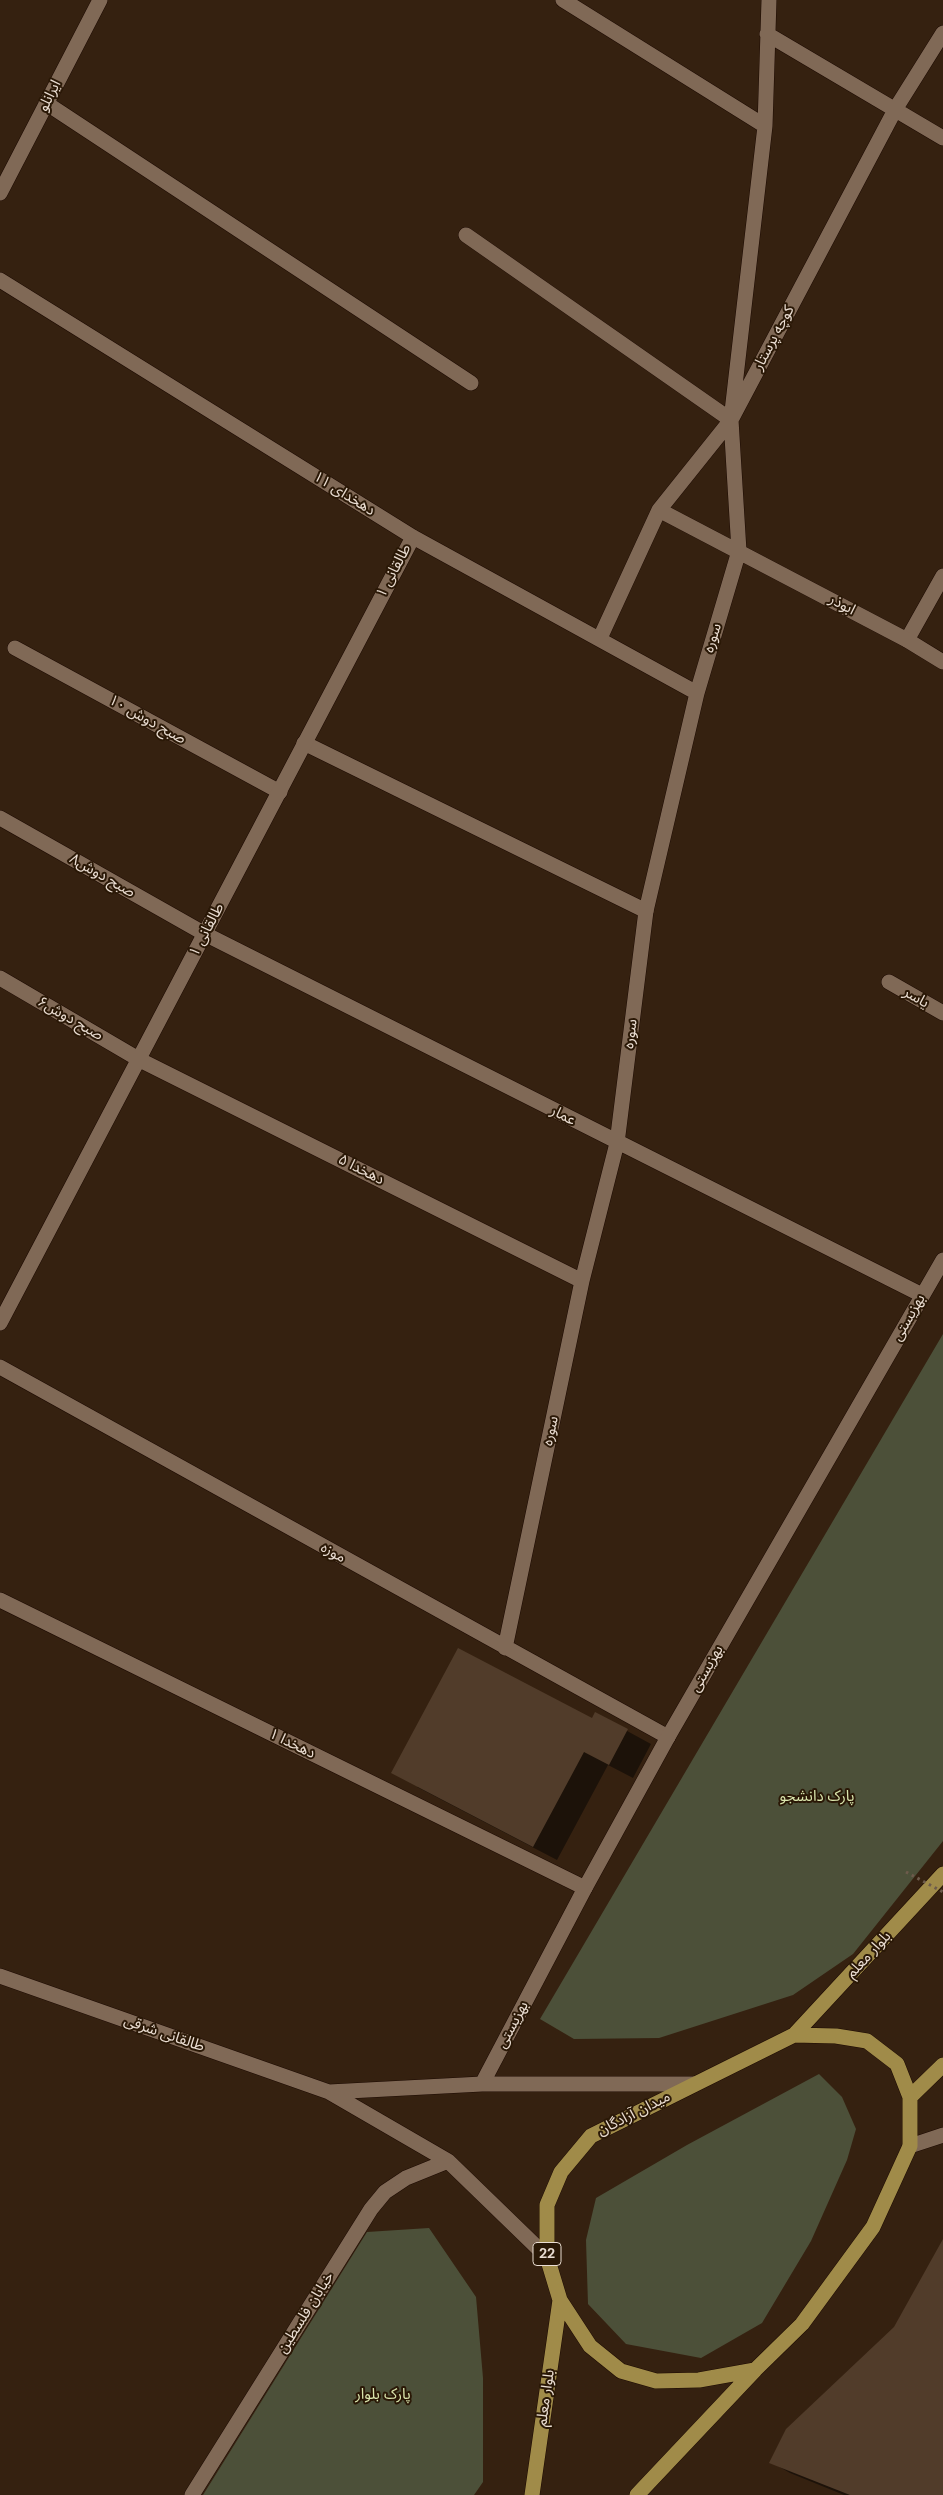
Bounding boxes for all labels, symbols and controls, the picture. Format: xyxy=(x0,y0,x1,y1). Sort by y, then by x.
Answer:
street label: ایرانلو xyxy=(35,77,65,115)
street label: کوچه پرستار xyxy=(749,303,799,373)
street label: دهخدای ۱۱ xyxy=(310,468,378,520)
street label: طالقانی ۱ xyxy=(372,541,416,601)
street label: ابوذر xyxy=(826,591,858,619)
street label: سوره xyxy=(700,621,726,655)
street label: صبح دوش ۱۰ xyxy=(105,691,189,749)
street label: صبح دوش۸ xyxy=(66,850,138,902)
street label: طالقانی ۱ xyxy=(185,900,229,960)
street label: یاسر xyxy=(900,984,932,1012)
street label: صبح دوش۶ xyxy=(34,993,106,1045)
street label: سوره xyxy=(620,1018,642,1050)
street label: عمار xyxy=(547,1102,579,1130)
street label: دهخدا ۵ xyxy=(335,1151,387,1189)
street label: بهزیستی xyxy=(888,1291,930,1345)
street label: سوره xyxy=(539,1415,563,1447)
street label: موزه xyxy=(317,1539,349,1567)
street label: بهزیستی xyxy=(686,1642,728,1696)
street label: دهخدا ۱ xyxy=(266,1725,318,1763)
park label: پارک دانشجو xyxy=(779,1788,855,1806)
street label: بلوار معلم xyxy=(843,1928,895,1982)
street label: بهزیستی xyxy=(493,1998,533,2052)
street label: طالقانی شرقی xyxy=(121,2012,207,2056)
street label: میدان آزادگان xyxy=(595,2088,673,2140)
road number: 22 xyxy=(533,2242,561,2266)
street label: خیابان فلسطین xyxy=(274,2269,338,2357)
street label: بلوار معلم xyxy=(533,2368,559,2428)
park label: پارک بلوار xyxy=(355,2386,411,2404)

